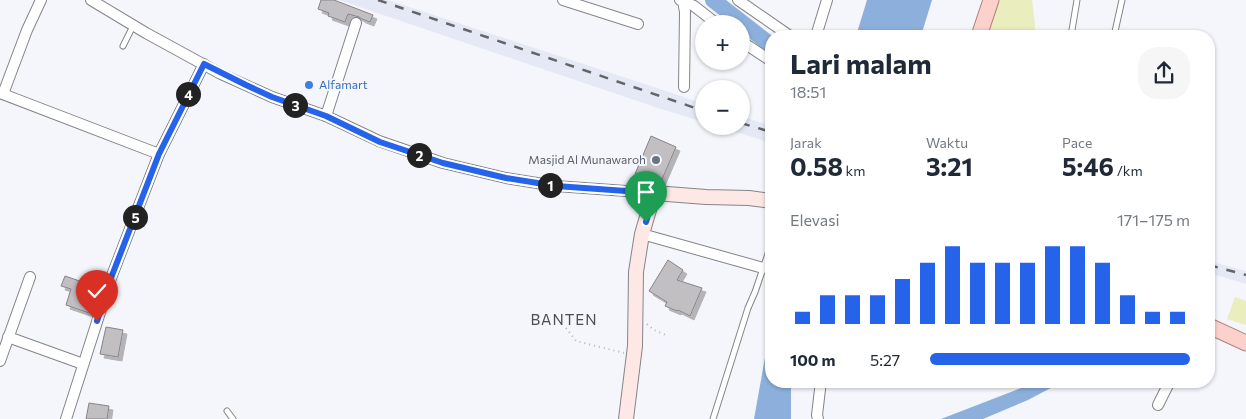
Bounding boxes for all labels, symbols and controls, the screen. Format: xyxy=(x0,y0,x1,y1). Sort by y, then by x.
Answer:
map controls xyxy=(695,15,750,135)
button: + xyxy=(695,15,750,70)
text: Lari malam xyxy=(790,46,932,80)
button: share xyxy=(1138,47,1190,99)
place label: Alfamart xyxy=(319,77,368,91)
marker: Alfamart xyxy=(303,79,315,91)
button: − xyxy=(695,80,750,135)
pin: 4 xyxy=(176,82,200,106)
text: 18:51 xyxy=(790,82,826,101)
text: 4 xyxy=(184,86,193,103)
pin: 3 xyxy=(282,92,308,118)
text: 3 xyxy=(291,97,300,114)
text: Jarak xyxy=(790,134,822,151)
text: Waktu xyxy=(926,134,968,151)
text: Pace xyxy=(1062,134,1092,151)
pin: 2 xyxy=(406,142,432,168)
text: 2 xyxy=(416,147,423,164)
text: 0.58 xyxy=(790,151,843,181)
text: 3:21 xyxy=(926,151,973,181)
text: 5:46 xyxy=(1062,151,1114,181)
place label: Masjid Al Munawaroh xyxy=(528,152,646,166)
marker: Masjid Al Munawaroh xyxy=(650,154,662,166)
text: km xyxy=(843,162,865,179)
text: /km xyxy=(1114,162,1143,179)
pin xyxy=(625,171,667,222)
pin: 1 xyxy=(538,172,562,198)
text: 1 xyxy=(547,177,554,194)
icon: arrive xyxy=(632,178,660,206)
pin: 5 xyxy=(122,204,148,230)
text: 5 xyxy=(131,209,140,226)
text: Elevasi xyxy=(790,210,840,229)
text: 171–175 m xyxy=(1117,210,1190,229)
pin xyxy=(76,270,118,321)
icon: check xyxy=(83,277,111,305)
district label: BANTEN xyxy=(530,310,598,328)
text: 100 m xyxy=(790,350,836,369)
text: 5:27 xyxy=(870,350,900,369)

